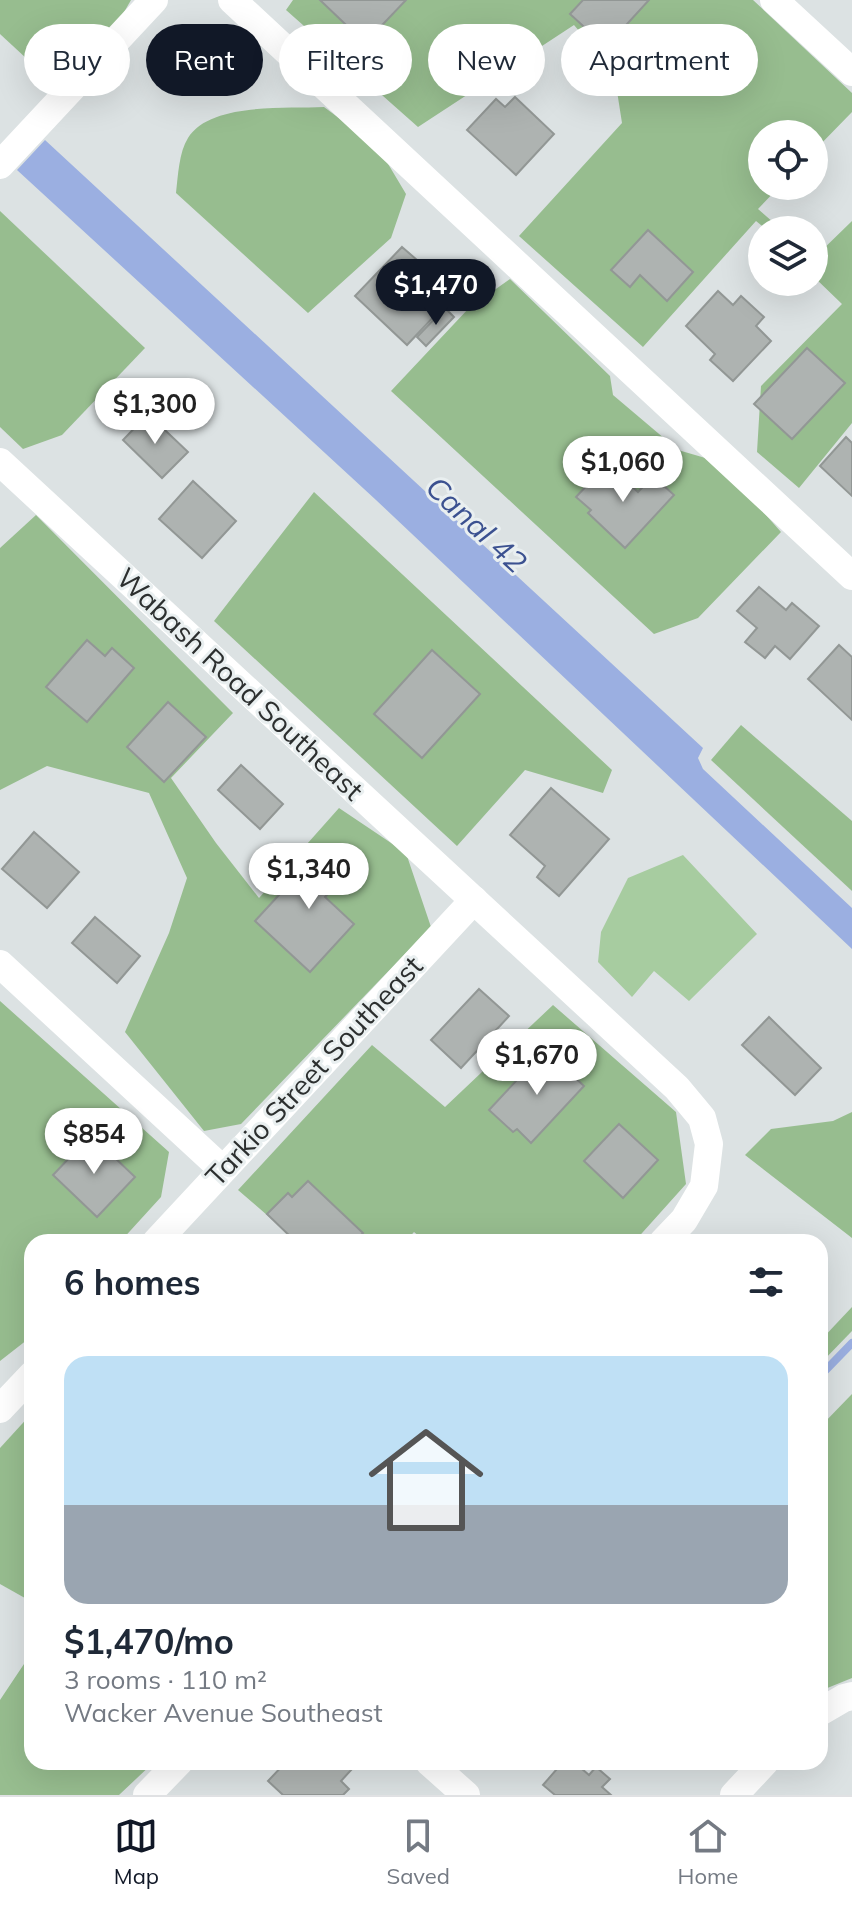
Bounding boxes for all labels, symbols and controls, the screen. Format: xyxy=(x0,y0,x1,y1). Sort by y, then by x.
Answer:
chip: Buy xyxy=(24,24,130,96)
chip: Rent xyxy=(146,24,263,96)
chip: Filters xyxy=(279,24,412,96)
chip: New xyxy=(428,24,545,96)
chip: Apartment xyxy=(561,24,758,96)
map controls xyxy=(748,120,828,296)
button: locate xyxy=(748,120,828,200)
button: layers xyxy=(748,216,828,296)
pin: $1,470 xyxy=(371,259,501,327)
text: $1,470 xyxy=(394,268,478,301)
pin: $1,300 xyxy=(90,378,220,446)
text: $1,300 xyxy=(113,387,197,420)
pin: $1,060 xyxy=(558,436,688,504)
text: $1,060 xyxy=(581,445,665,478)
water label: Canal 42 xyxy=(418,468,535,581)
street label: Wabash Road Southeast xyxy=(110,560,371,807)
pin: $1,340 xyxy=(244,843,374,911)
text: $1,340 xyxy=(267,852,351,885)
street label: Tarkio Street Southeast xyxy=(198,948,430,1193)
pin: $1,670 xyxy=(472,1029,602,1097)
text: $1,670 xyxy=(495,1038,579,1071)
pin: $854 xyxy=(47,1108,141,1176)
text: $854 xyxy=(63,1117,125,1150)
icon: filters xyxy=(744,1260,788,1304)
text: 6 homes xyxy=(64,1261,201,1304)
icon: home xyxy=(354,1408,498,1552)
text: $1,470/mo xyxy=(64,1620,234,1663)
text: 3 rooms · 110 m² xyxy=(64,1663,267,1696)
text: Wacker Avenue Southeast xyxy=(64,1696,383,1729)
tab: Map xyxy=(114,1814,159,1890)
tab: Saved xyxy=(387,1814,450,1890)
tab: Home xyxy=(678,1814,738,1890)

